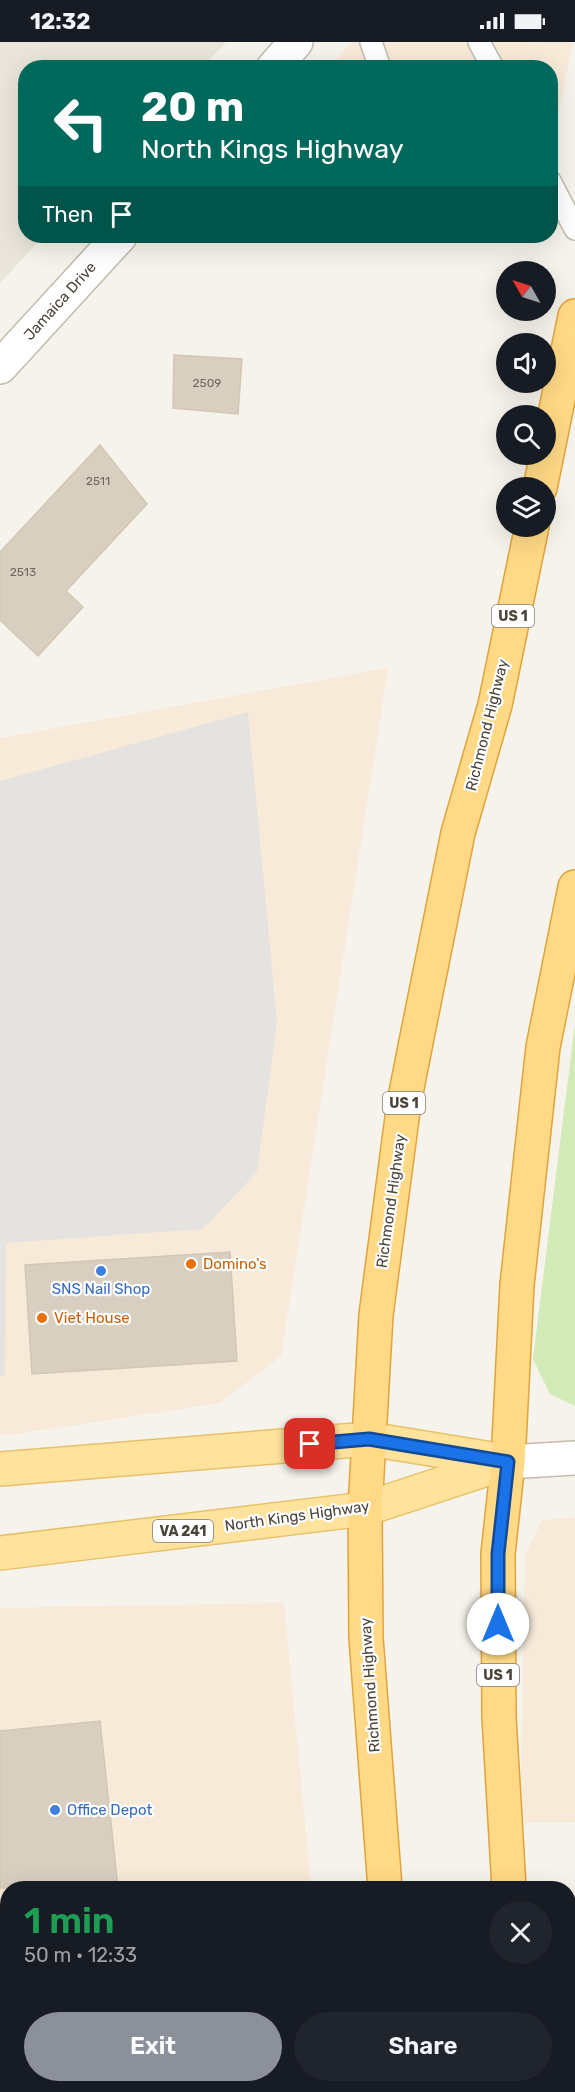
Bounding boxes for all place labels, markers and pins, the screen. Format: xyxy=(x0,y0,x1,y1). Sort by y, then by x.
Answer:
place label: Domino's xyxy=(203,1255,267,1273)
marker: Domino's xyxy=(184,1257,198,1271)
marker: SNS Nail Shop xyxy=(94,1264,108,1278)
place label: SNS Nail Shop xyxy=(52,1280,150,1298)
place label: Viet House xyxy=(54,1309,130,1327)
marker: Viet House xyxy=(35,1311,49,1325)
pin xyxy=(284,1418,335,1469)
place label: Office Depot xyxy=(67,1801,153,1819)
marker: Office Depot xyxy=(48,1803,62,1817)

